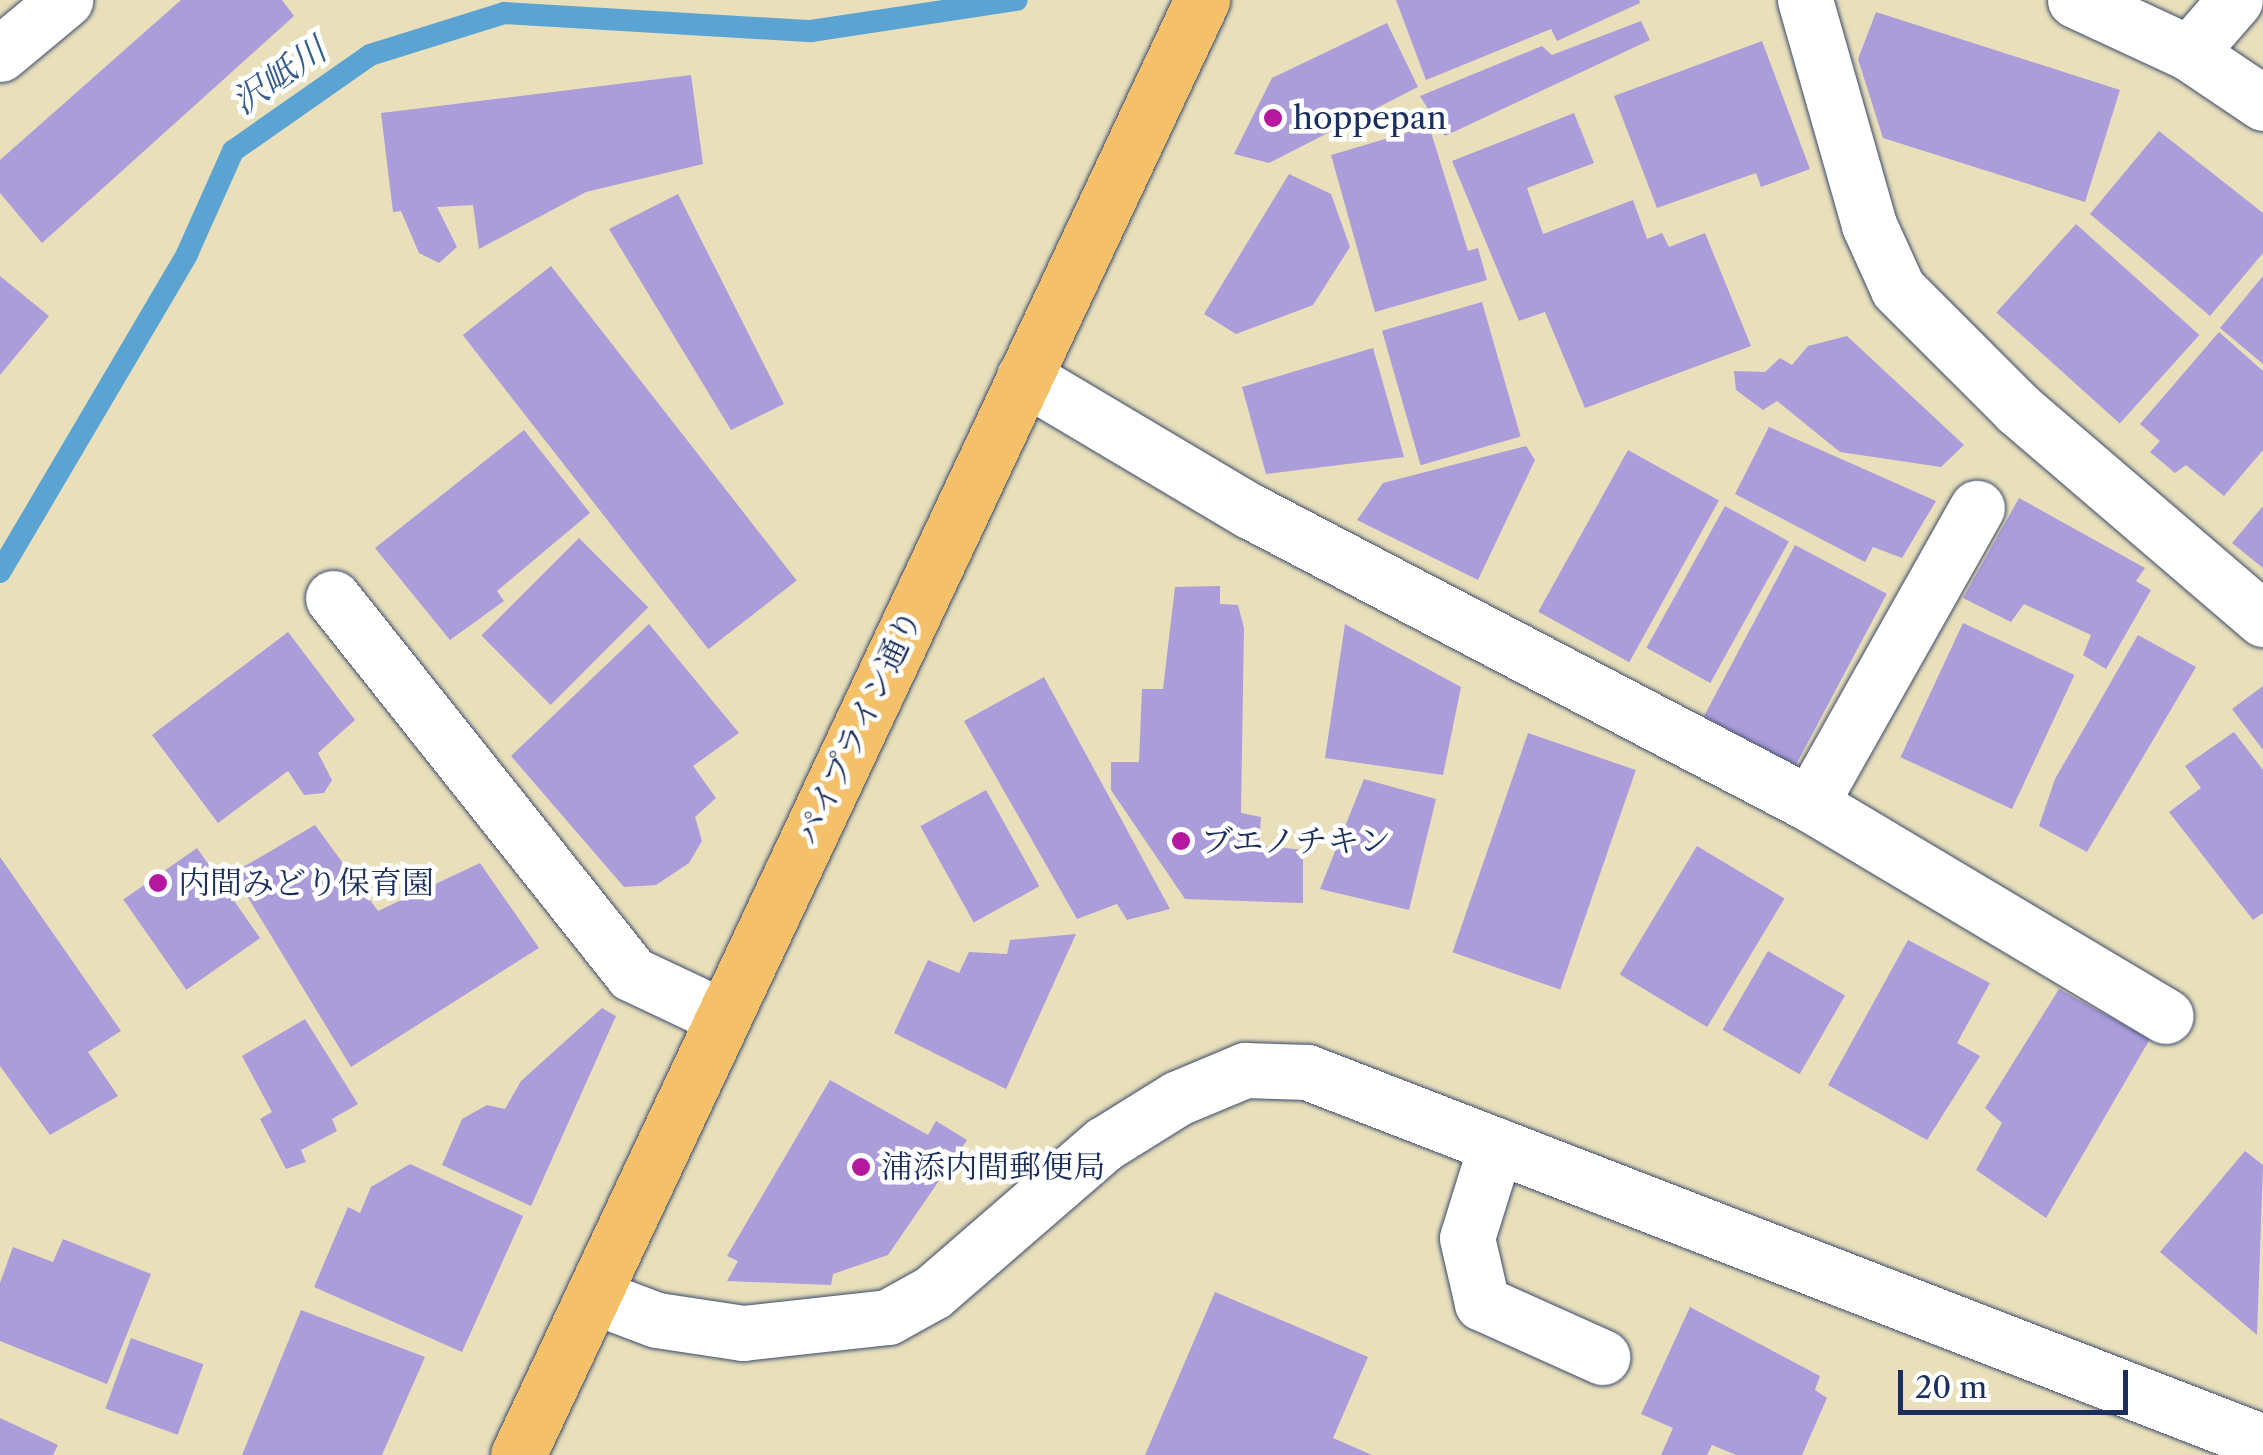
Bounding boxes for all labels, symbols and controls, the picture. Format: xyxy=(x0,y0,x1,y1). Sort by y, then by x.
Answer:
water label: 沢岻川 xyxy=(224,29,334,123)
place label: hoppepan xyxy=(1293,99,1447,137)
marker: hoppepan xyxy=(1262,107,1284,129)
street label: パイプライン通り xyxy=(788,603,930,851)
place label: ブエノチキン xyxy=(1201,822,1393,860)
marker: ブエノチキン xyxy=(1170,830,1192,852)
place label: 内間みどり保育園 xyxy=(178,864,434,902)
marker: 内間みどり保育園 xyxy=(147,872,169,894)
place label: 浦添内間郵便局 xyxy=(881,1148,1105,1186)
marker: 浦添内間郵便局 xyxy=(850,1156,872,1178)
scale bar xyxy=(1903,1350,2133,1412)
text: 20 m xyxy=(1915,1369,1987,1406)

